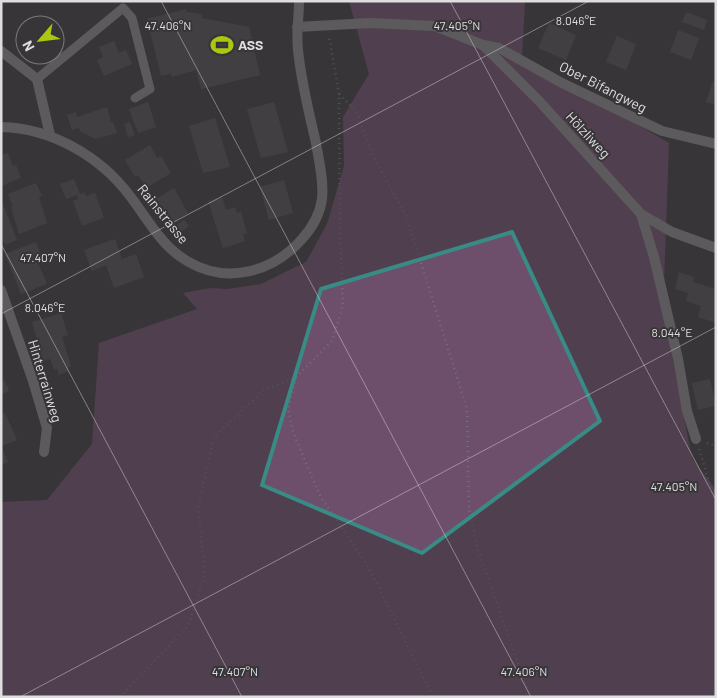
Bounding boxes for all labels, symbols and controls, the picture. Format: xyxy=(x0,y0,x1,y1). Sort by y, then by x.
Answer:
text: 8.046°E xyxy=(556,13,596,27)
north arrow xyxy=(15,15,65,65)
text: 47.406°N xyxy=(145,18,191,32)
text: 47.405°N xyxy=(434,18,480,32)
sports icon: ASS xyxy=(209,32,235,58)
place label: ASS xyxy=(238,36,263,53)
text: N xyxy=(18,38,38,54)
street label: Ober Bifangweg xyxy=(557,57,650,116)
street label: Hölzliweg xyxy=(562,108,614,162)
street label: Rainstrasse xyxy=(134,181,193,247)
text: 47.407°N xyxy=(20,250,66,264)
text: 8.046°E xyxy=(25,300,65,314)
text: 8.044°E xyxy=(651,325,693,339)
street label: Hinterrainweg xyxy=(25,337,66,424)
text: 47.405°N xyxy=(651,479,697,493)
text: 47.407°N xyxy=(212,664,258,678)
text: 47.406°N xyxy=(501,664,547,678)

